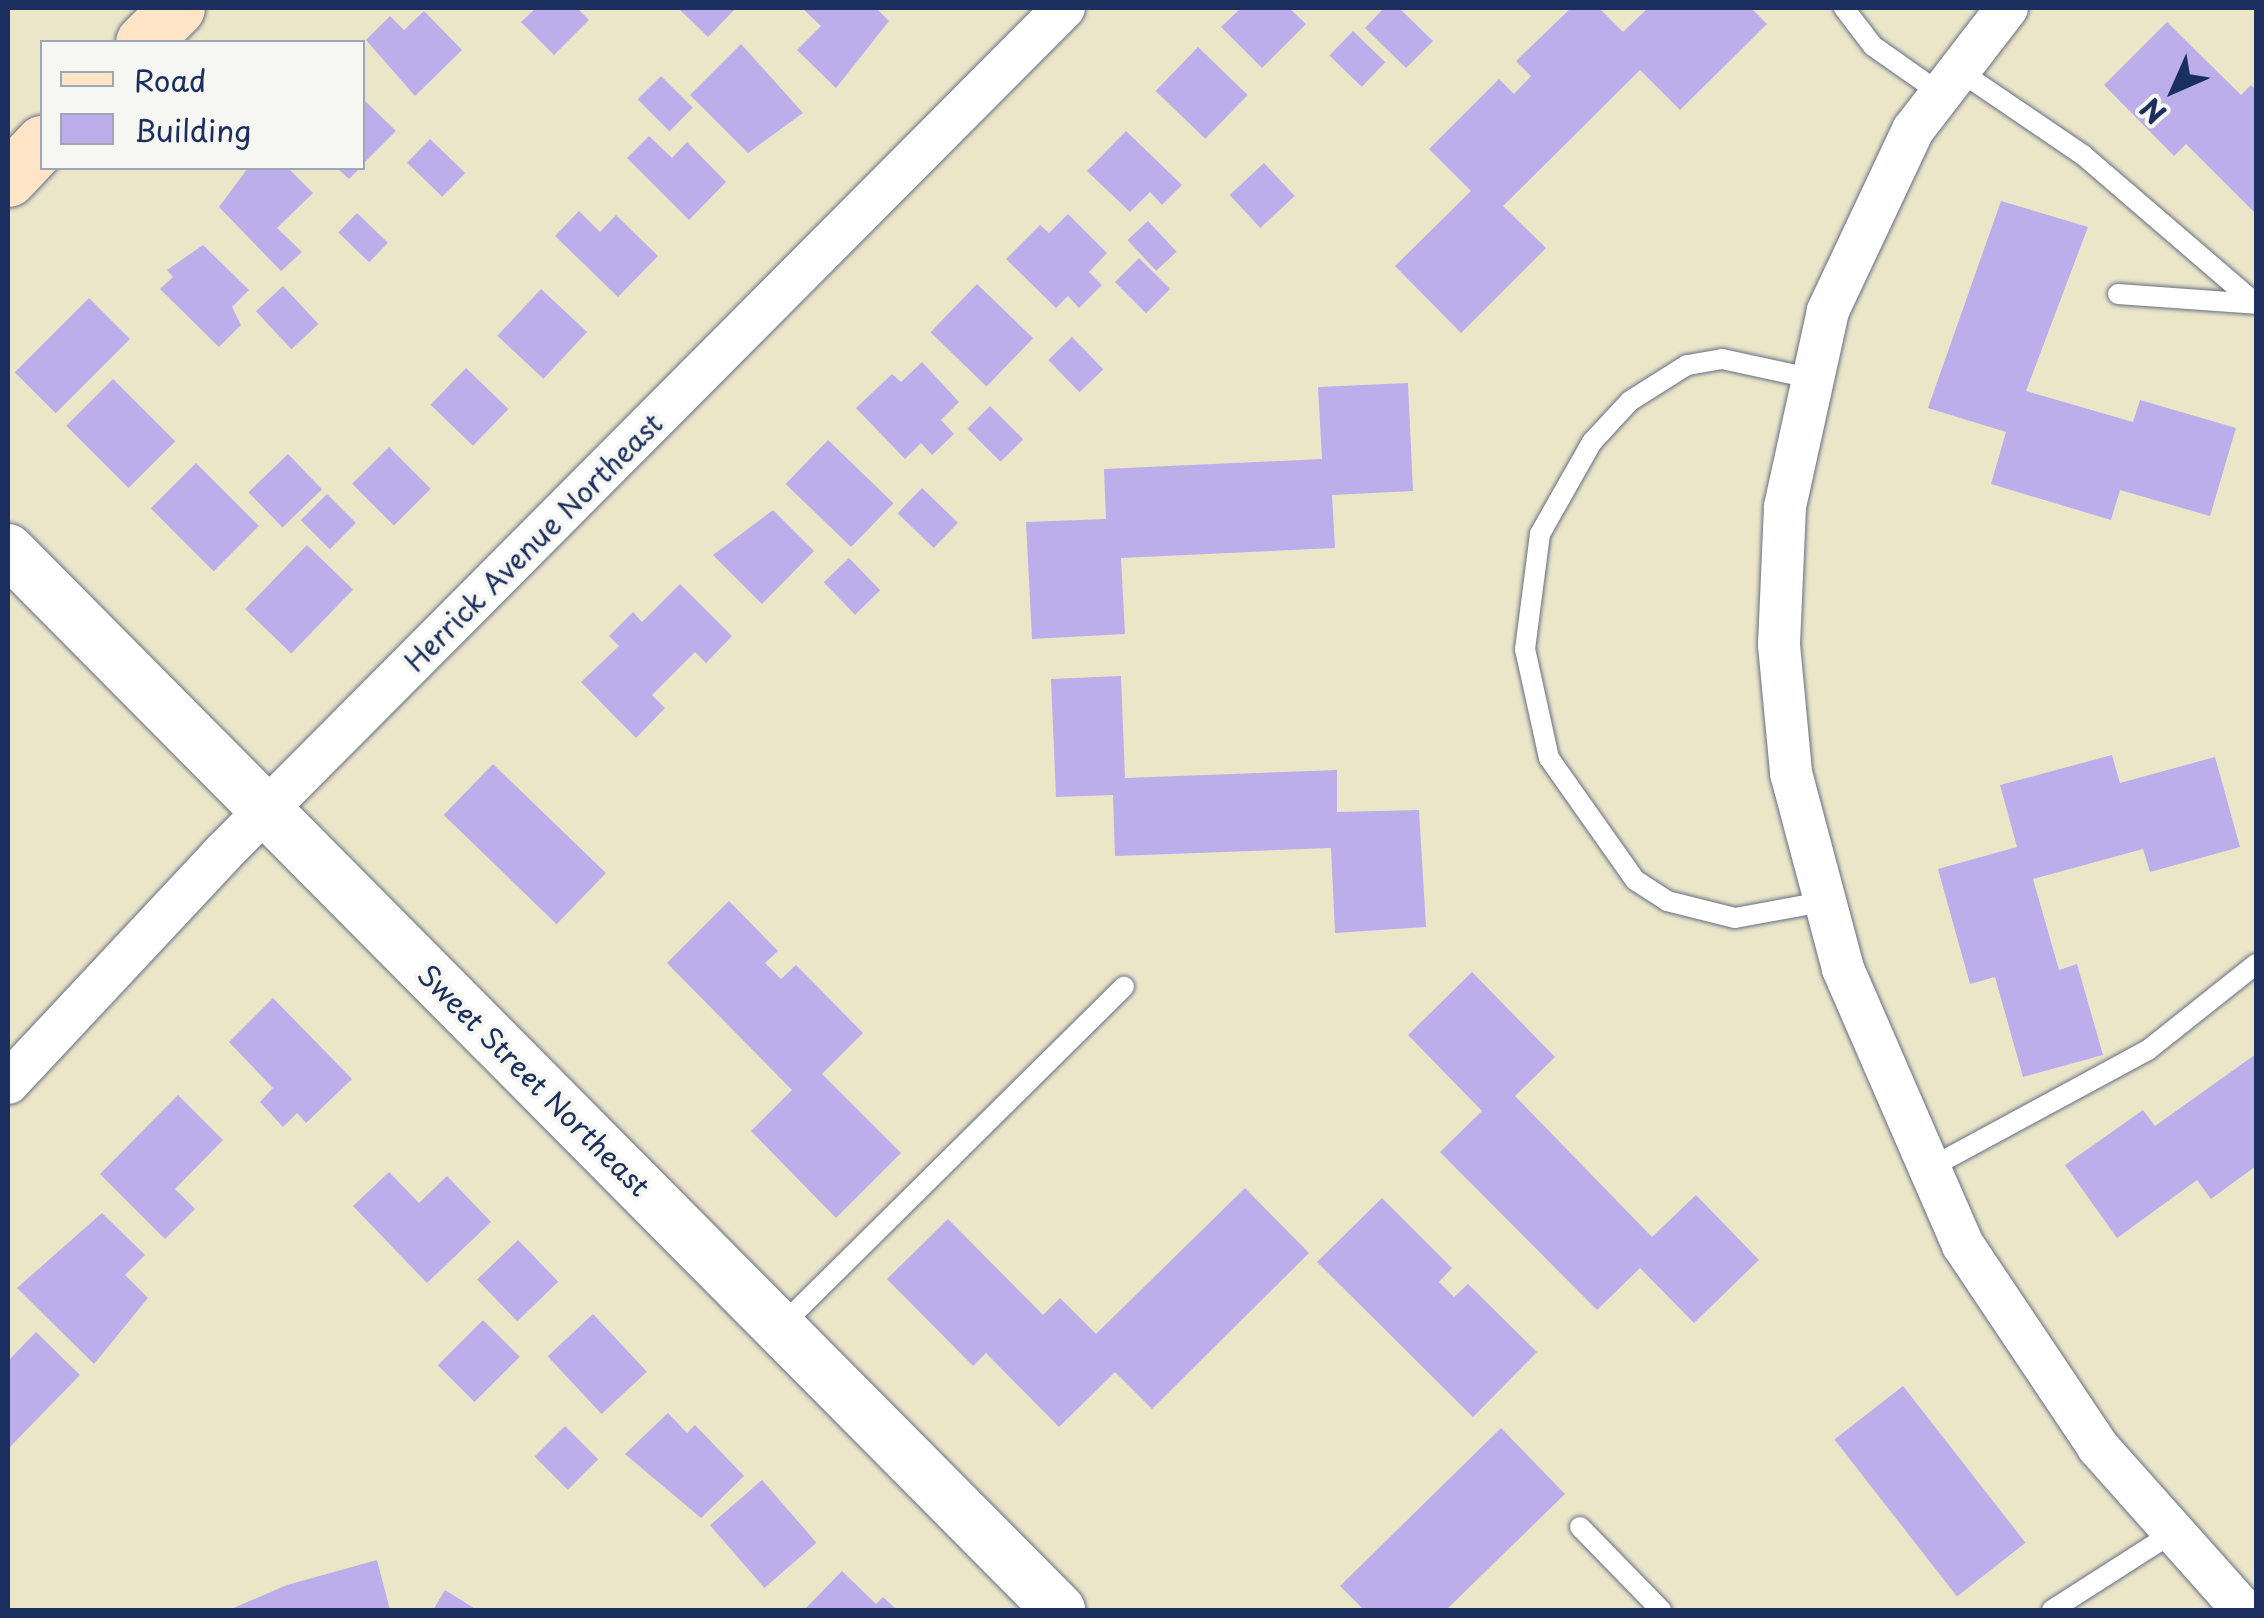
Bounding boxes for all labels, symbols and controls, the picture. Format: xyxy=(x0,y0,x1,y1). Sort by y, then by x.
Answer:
legend xyxy=(40,40,365,170)
north arrow xyxy=(2124,40,2224,140)
text: Road xyxy=(134,57,207,102)
text: N xyxy=(2129,89,2175,135)
text: Building xyxy=(134,107,251,152)
street label: Herrick Avenue Northeast xyxy=(398,407,668,677)
street label: Sweet Street Northeast xyxy=(410,956,658,1204)

